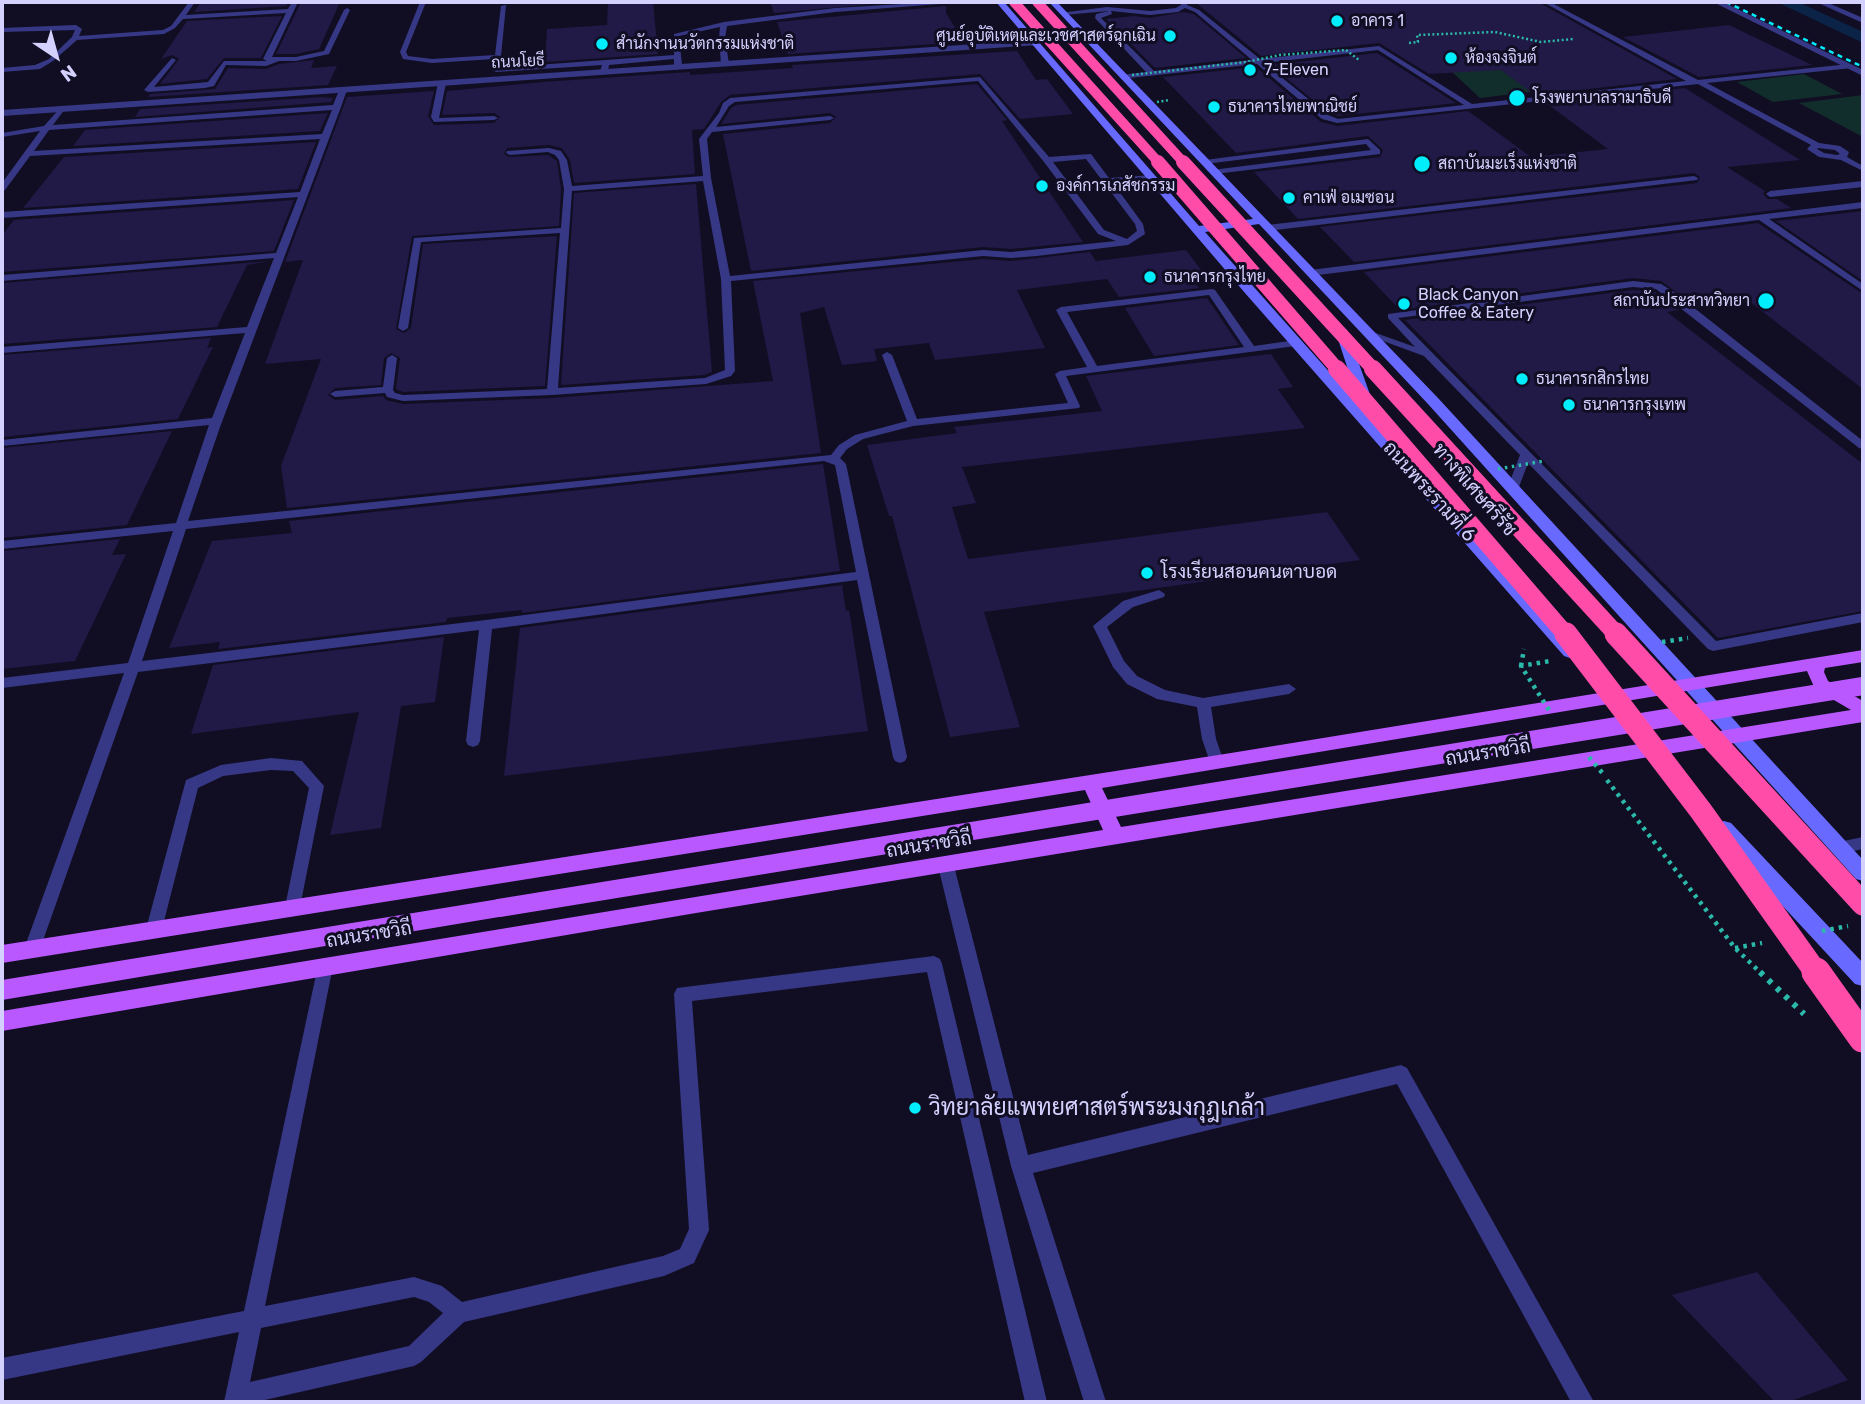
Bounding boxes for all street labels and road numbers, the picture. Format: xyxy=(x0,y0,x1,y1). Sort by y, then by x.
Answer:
street label: ถนนโยธี xyxy=(491,51,545,73)
street label: ถนนพระรามที่ 6 xyxy=(1378,437,1480,547)
street label: ทางพิเศษศรีรัช xyxy=(1427,439,1521,541)
street label: ถนนราชวิถี xyxy=(1444,735,1532,771)
street label: ถนนราชวิถี xyxy=(885,827,973,863)
street label: ถนนราชวิถี xyxy=(325,917,413,953)

